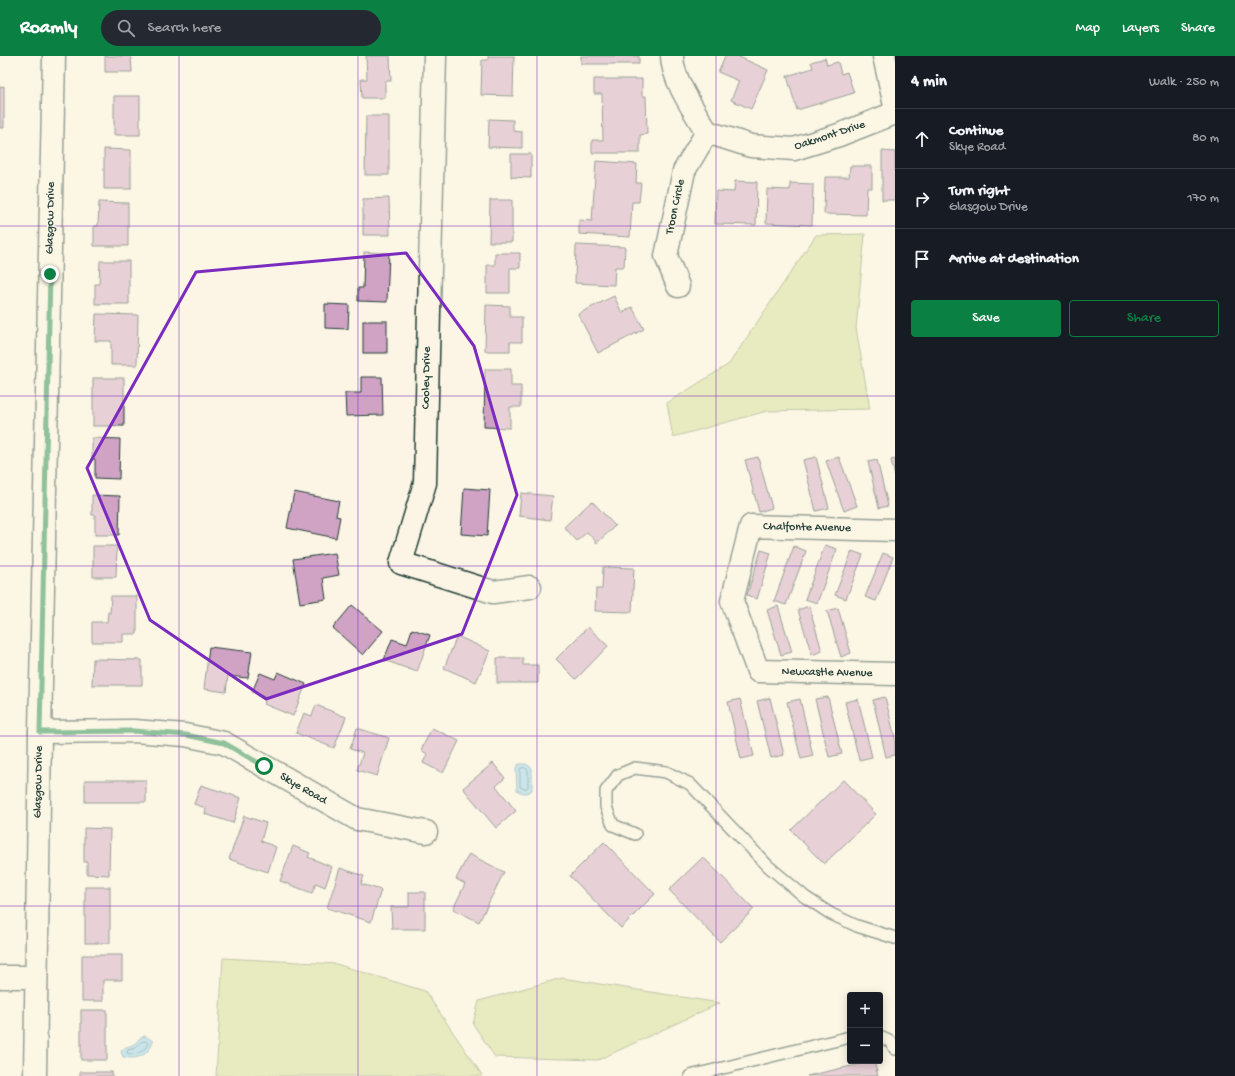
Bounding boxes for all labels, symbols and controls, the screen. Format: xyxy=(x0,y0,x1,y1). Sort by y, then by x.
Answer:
search box xyxy=(101,10,381,46)
text: Roamly xyxy=(20,17,77,40)
icon: search xyxy=(115,17,137,39)
text: Search here xyxy=(147,19,221,37)
text: Map xyxy=(1076,20,1100,37)
text: Layers xyxy=(1122,20,1159,37)
text: Share xyxy=(1181,20,1215,37)
text: 4 min xyxy=(911,72,947,92)
text: Walk · 250 m xyxy=(1149,75,1219,90)
street label: Oakmont Drive xyxy=(793,118,868,154)
text: Continue xyxy=(949,122,1003,140)
icon: ahead xyxy=(911,128,933,150)
text: 80 m xyxy=(1192,131,1219,146)
text: Skye Road xyxy=(949,140,1005,155)
street label: Troon Circle xyxy=(663,177,689,237)
street label: Glasgow Drive xyxy=(43,181,59,254)
text: Turn right xyxy=(949,182,1009,200)
icon: right xyxy=(911,188,933,210)
text: 170 m xyxy=(1187,191,1219,206)
text: Glasgow Drive xyxy=(949,200,1028,215)
icon: arrive xyxy=(911,248,933,270)
text: Arrive at destination xyxy=(949,250,1079,268)
route end xyxy=(41,265,59,283)
button: Save xyxy=(911,300,1061,337)
button: Share xyxy=(1069,300,1219,337)
street label: Cooley Drive xyxy=(419,346,435,409)
street label: Chalfonte Avenue xyxy=(763,520,852,536)
street label: Newcastle Avenue xyxy=(781,665,873,681)
street label: Glasgow Drive xyxy=(31,745,47,818)
route start xyxy=(255,757,273,775)
street label: Skye Road xyxy=(277,770,330,809)
map controls xyxy=(847,992,883,1064)
button: + xyxy=(847,992,883,1028)
button: − xyxy=(847,1028,883,1064)

